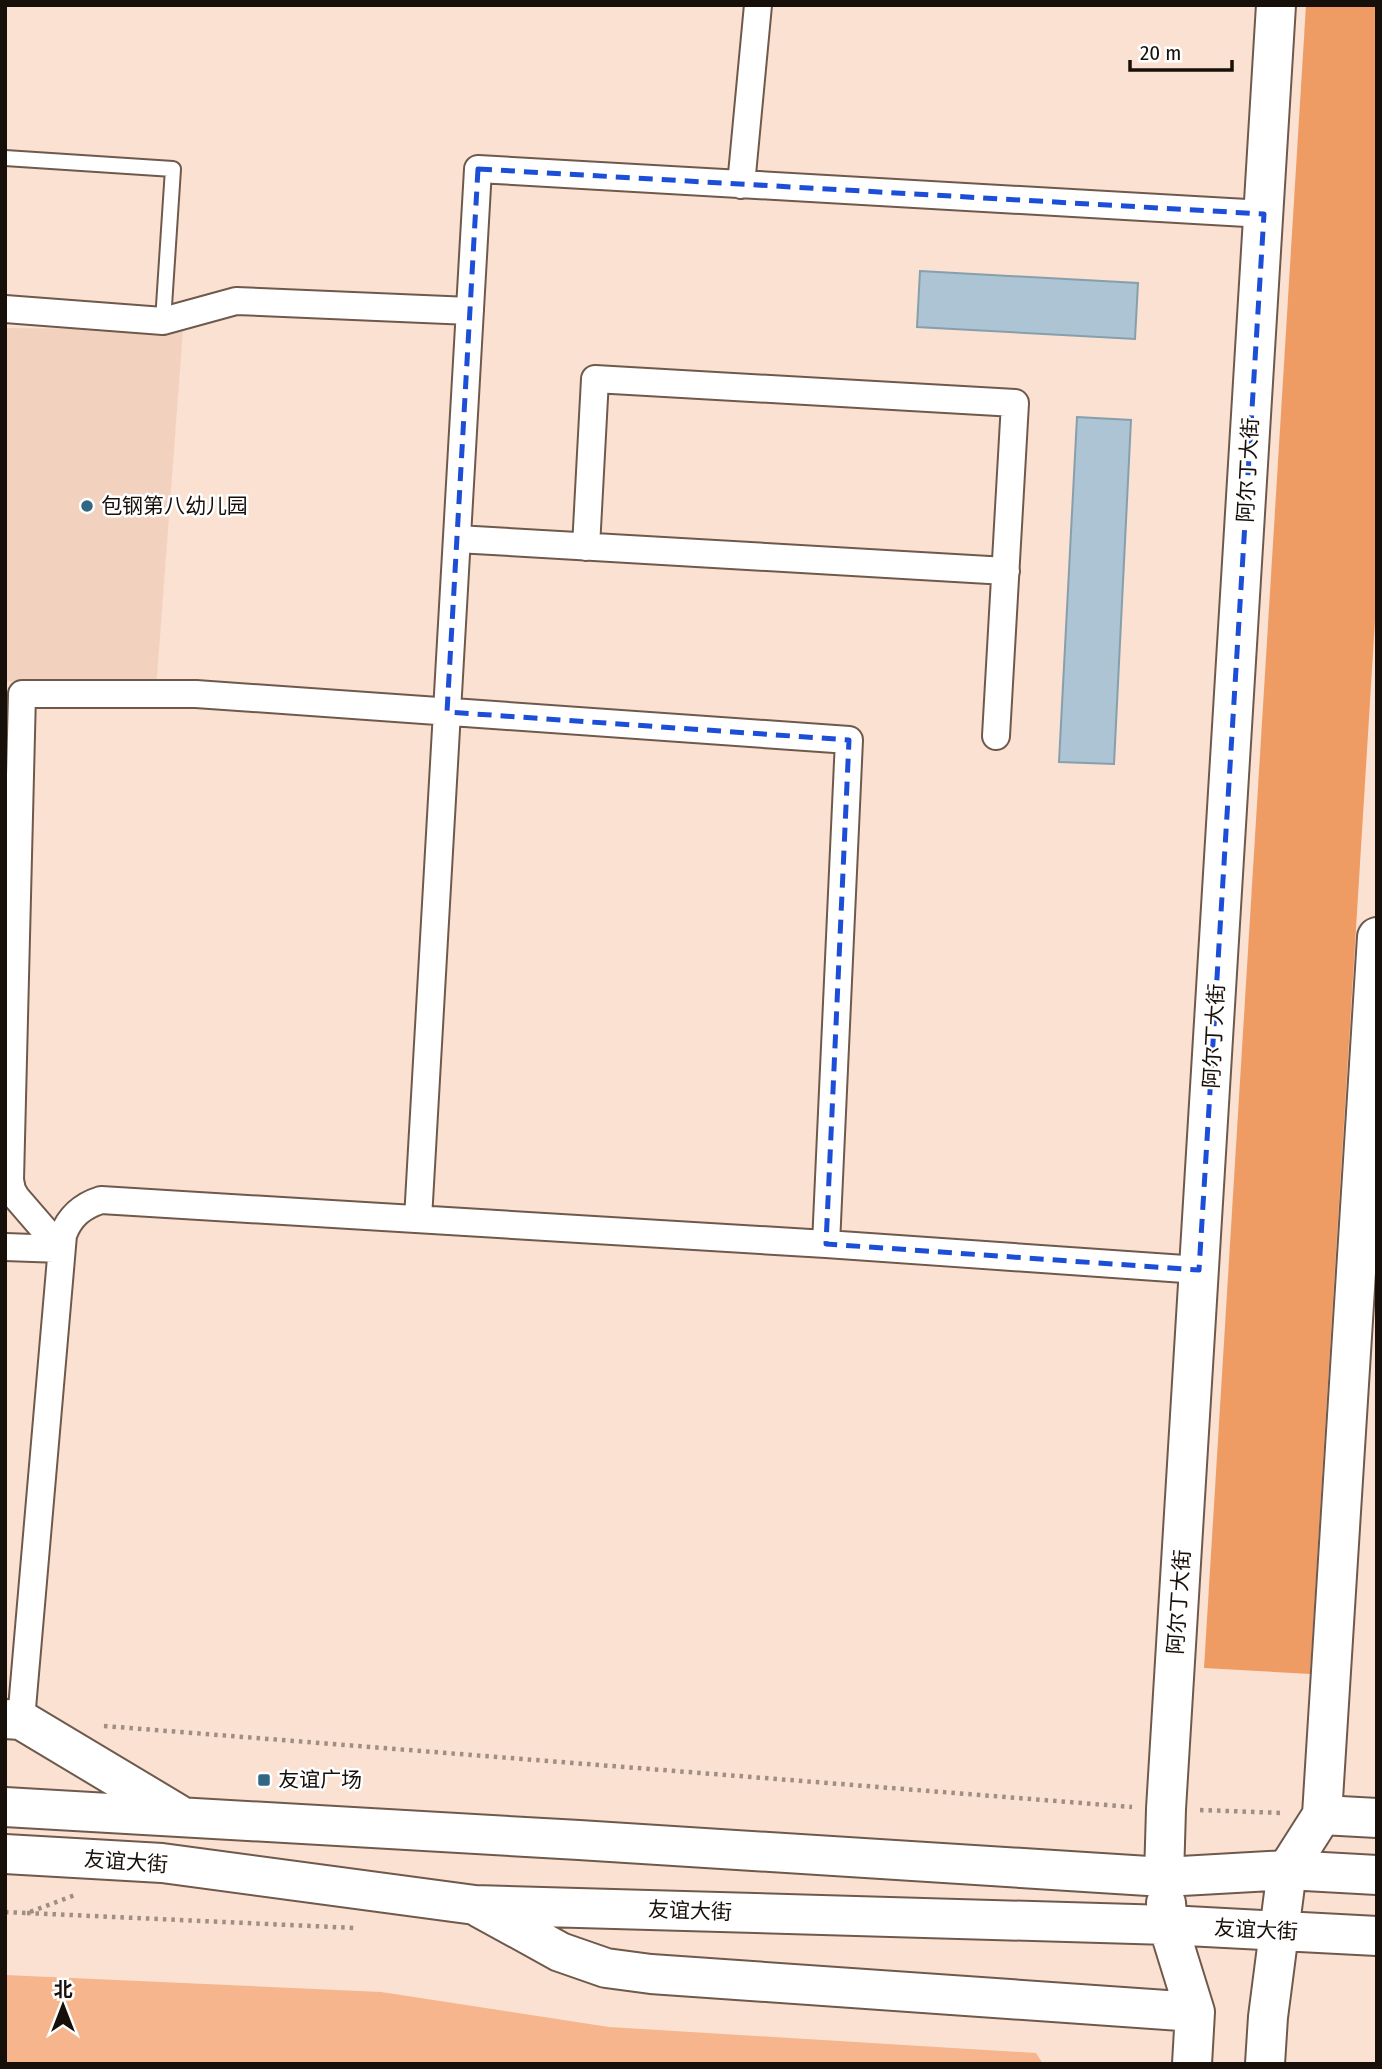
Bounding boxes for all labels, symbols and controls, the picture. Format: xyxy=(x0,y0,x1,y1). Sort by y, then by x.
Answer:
scale bar xyxy=(1130,28,1232,72)
text: 20 m xyxy=(1140,40,1181,66)
street label: 阿尔丁大街 xyxy=(1232,417,1264,523)
place label: 包钢第八幼儿园 xyxy=(101,493,248,519)
marker: 包钢第八幼儿园 xyxy=(79,498,95,514)
street label: 阿尔丁大街 xyxy=(1198,983,1230,1089)
street label: 阿尔丁大街 xyxy=(1162,1549,1196,1655)
place label: 友谊广场 xyxy=(278,1767,362,1793)
marker: 友谊广场 xyxy=(256,1772,272,1788)
street label: 友谊大街 xyxy=(83,1846,169,1878)
street label: 友谊大街 xyxy=(648,1897,732,1925)
street label: 友谊大街 xyxy=(1213,1915,1299,1945)
north arrow xyxy=(28,1971,98,2041)
text: 北 xyxy=(53,1978,73,2001)

